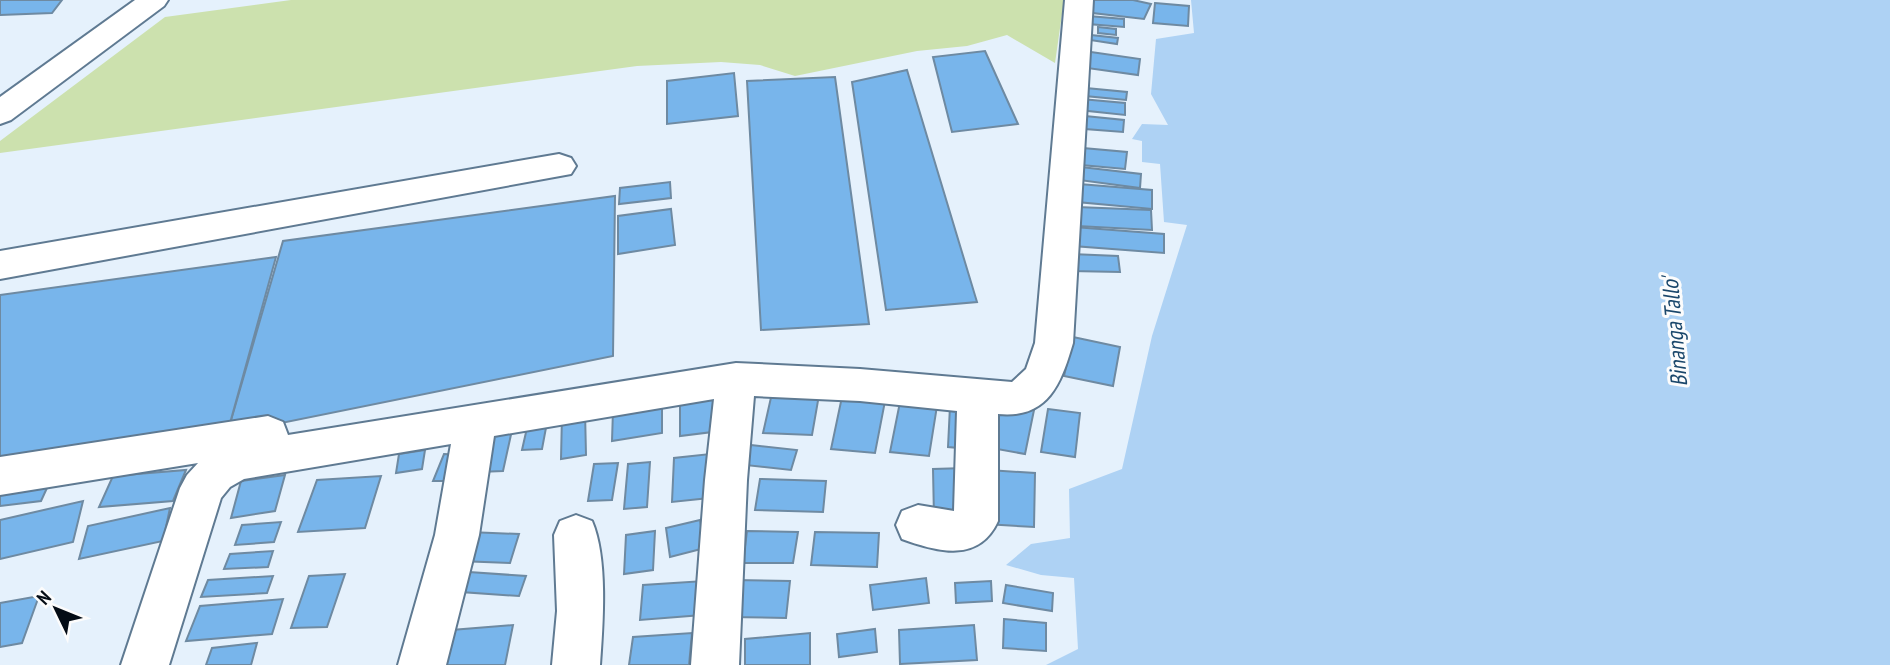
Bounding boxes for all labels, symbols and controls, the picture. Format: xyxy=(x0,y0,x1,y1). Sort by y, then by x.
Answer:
water label: Binanga Tallo' xyxy=(1654,272,1693,388)
north arrow xyxy=(21,574,91,644)
text: N xyxy=(31,585,56,609)

